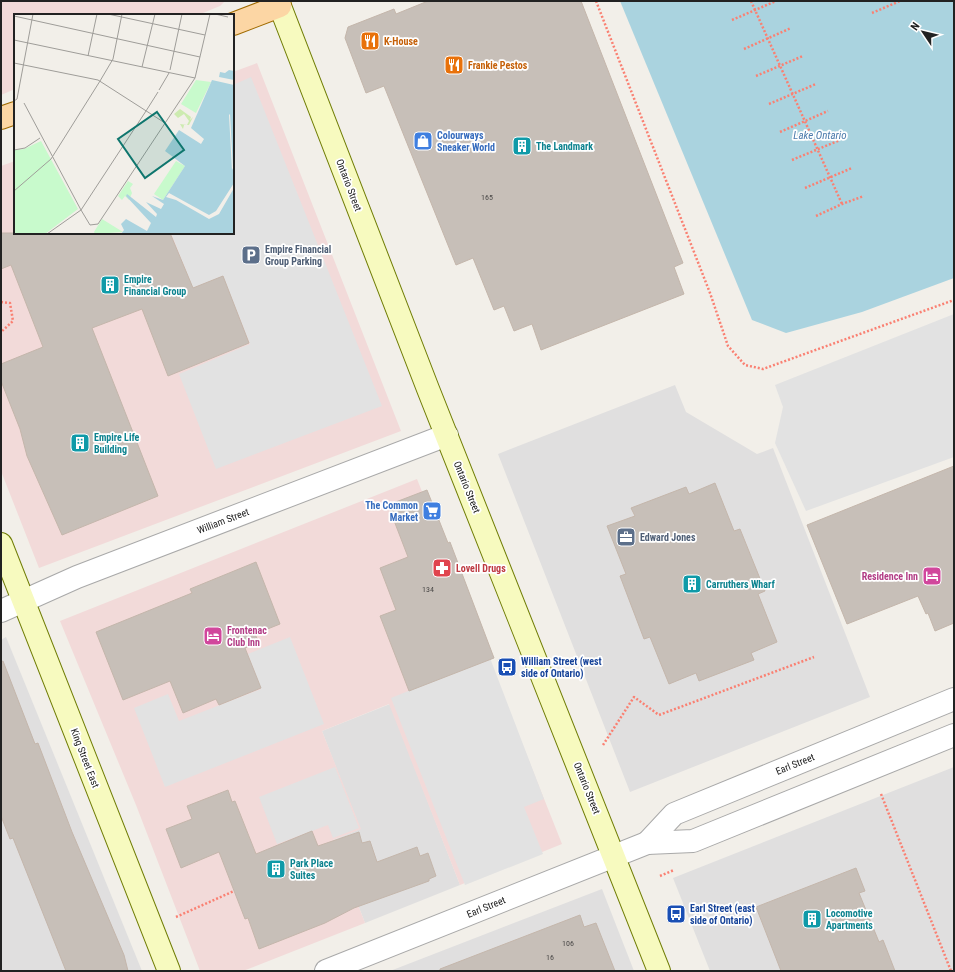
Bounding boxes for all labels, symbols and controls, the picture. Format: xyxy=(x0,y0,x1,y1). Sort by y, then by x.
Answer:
north arrow xyxy=(903,12,943,52)
inset map xyxy=(14,14,234,234)
text: N xyxy=(908,20,923,33)
restaurant icon: K-House xyxy=(359,30,381,52)
place label: K-House xyxy=(384,36,418,47)
restaurant icon: Frankie Pestos xyxy=(443,54,465,76)
place label: Frankie Pestos xyxy=(468,60,528,71)
water label: Lake Ontario xyxy=(793,129,847,142)
shop icon: Colourways Sneaker World xyxy=(412,130,434,152)
place label: Colourways Sneaker World xyxy=(437,130,495,153)
building icon: The Landmark xyxy=(511,135,533,157)
place label: The Landmark xyxy=(536,141,593,152)
street label: Ontario Street xyxy=(334,157,364,213)
house number: 165 xyxy=(481,193,493,202)
parking icon: Empire Financial Group Parking xyxy=(240,244,262,266)
place label: Empire Financial Group Parking xyxy=(265,244,331,267)
building icon: Empire Financial Group xyxy=(99,274,121,296)
place label: Empire Financial Group xyxy=(124,274,186,297)
building icon: Empire Life Building xyxy=(69,432,91,454)
place label: Empire Life Building xyxy=(94,432,140,455)
street label: Ontario Street xyxy=(452,460,482,514)
place label: The Common Market xyxy=(365,500,418,523)
supermarket icon: The Common Market xyxy=(421,500,443,522)
street label: William Street xyxy=(195,506,251,536)
office icon: Edward Jones xyxy=(615,526,637,548)
place label: Edward Jones xyxy=(640,532,696,543)
pharmacy icon: Lovell Drugs xyxy=(431,557,453,579)
place label: Lovell Drugs xyxy=(456,563,506,574)
hotel icon: Residence Inn xyxy=(921,565,943,587)
place label: Residence Inn xyxy=(862,571,918,582)
building icon: Carruthers Wharf xyxy=(681,573,703,595)
place label: Carruthers Wharf xyxy=(706,579,775,590)
house number: 134 xyxy=(422,585,434,594)
hotel icon: Frontenac Club Inn xyxy=(202,625,224,647)
place label: Frontenac Club Inn xyxy=(227,625,267,648)
bus stop icon: William Street (west side of Ontario) xyxy=(496,656,518,678)
place label: William Street (west side of Ontario) xyxy=(521,656,602,680)
street label: King Street East xyxy=(69,727,101,789)
street label: Earl Street xyxy=(774,751,816,777)
street label: Ontario Street xyxy=(572,761,602,815)
building icon: Park Place Suites xyxy=(265,858,287,880)
place label: Park Place Suites xyxy=(290,858,333,881)
street label: Earl Street xyxy=(465,894,507,920)
bus stop icon: Earl Street (east side of Ontario) xyxy=(665,903,687,925)
place label: Earl Street (east side of Ontario) xyxy=(690,903,755,927)
building icon: Locomotive Apartments xyxy=(801,908,823,930)
place label: Locomotive Apartments xyxy=(826,908,873,931)
house number: 106 xyxy=(562,939,574,948)
house number: 16 xyxy=(546,953,554,962)

